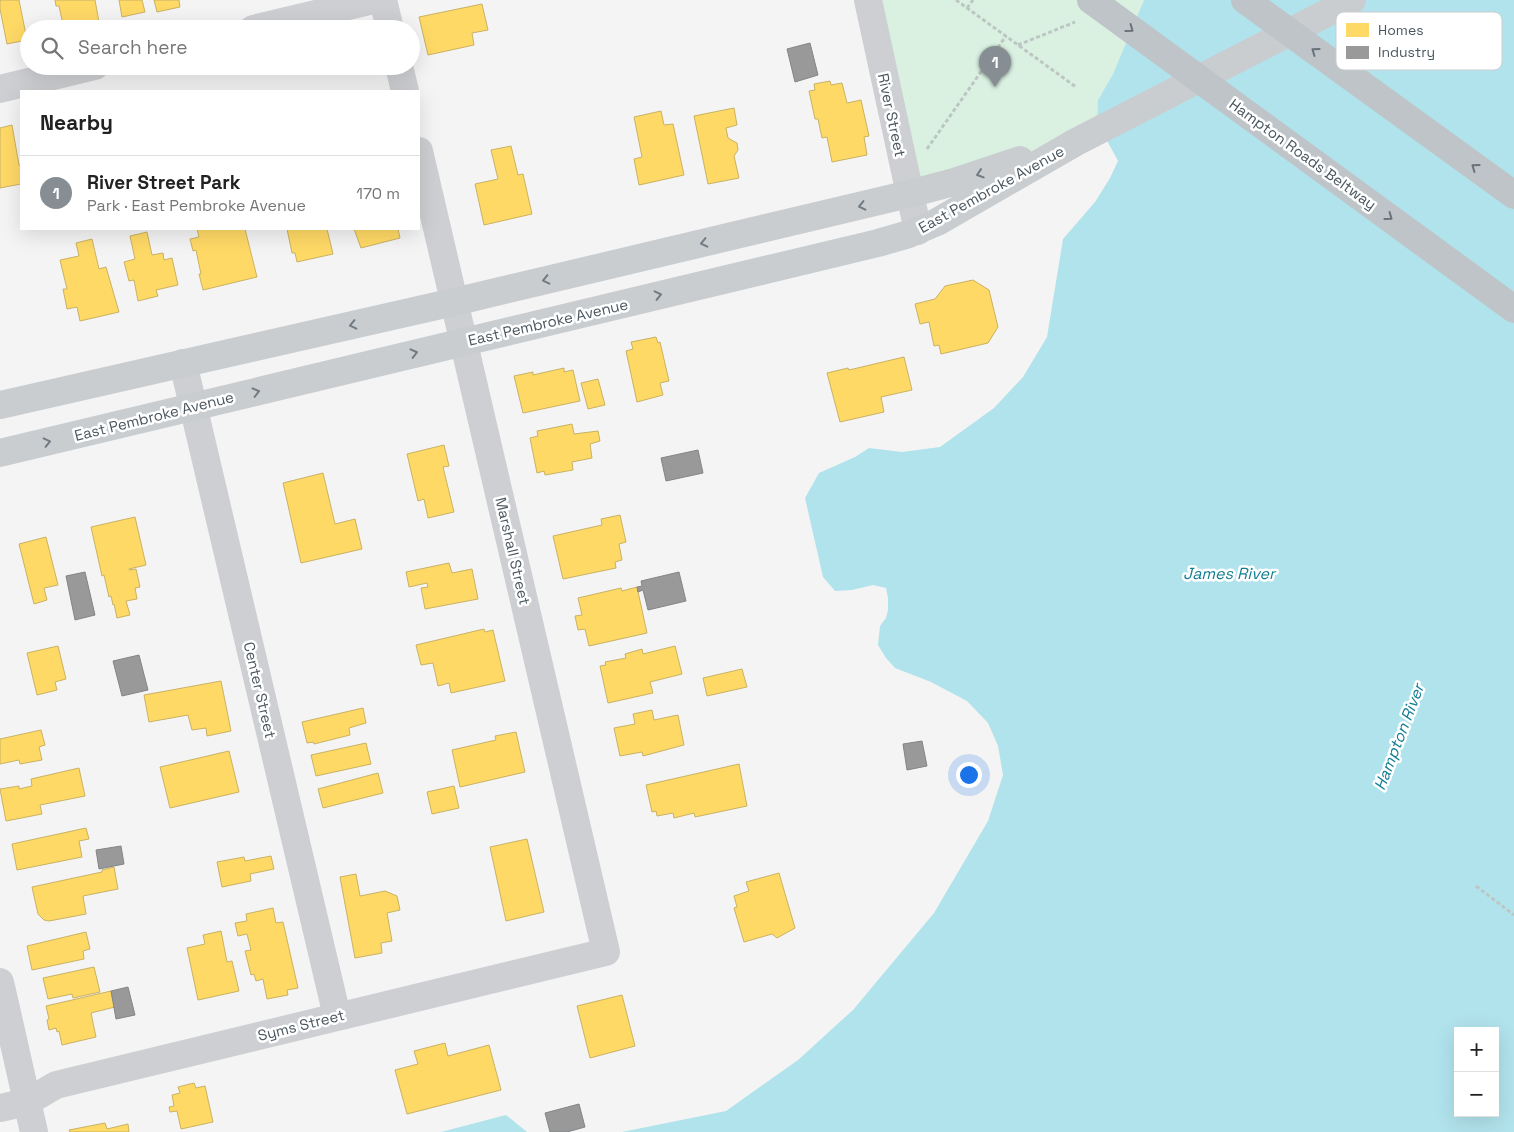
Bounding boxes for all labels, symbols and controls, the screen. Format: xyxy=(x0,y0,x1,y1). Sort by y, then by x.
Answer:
legend xyxy=(1336,12,1502,70)
search box xyxy=(20,20,420,75)
text: Homes xyxy=(1378,21,1424,39)
one-way arrow xyxy=(1125,23,1134,32)
icon: search xyxy=(38,34,66,62)
text: Search here xyxy=(78,35,188,60)
text: Industry xyxy=(1378,43,1435,61)
pin: 1 xyxy=(979,46,1011,87)
one-way arrow xyxy=(1312,48,1321,56)
street label: River Street xyxy=(874,71,910,159)
street label: Hampton Roads Beltway xyxy=(1226,94,1380,214)
text: Nearby xyxy=(40,109,113,136)
street label: East Pembroke Avenue xyxy=(915,141,1067,237)
one-way arrow xyxy=(1471,163,1480,173)
one-way arrow xyxy=(977,168,985,178)
text: River Street Park xyxy=(87,170,241,195)
text: 1 xyxy=(52,183,60,204)
text: 170 m xyxy=(356,183,400,204)
text: Park · East Pembroke Avenue xyxy=(87,195,306,216)
one-way arrow xyxy=(858,200,866,210)
one-way arrow xyxy=(1383,212,1392,220)
one-way arrow xyxy=(699,237,708,248)
one-way arrow xyxy=(541,274,550,285)
one-way arrow xyxy=(653,290,662,301)
street label: East Pembroke Avenue xyxy=(466,294,630,350)
one-way arrow xyxy=(349,319,358,330)
one-way arrow xyxy=(410,348,419,359)
street label: East Pembroke Avenue xyxy=(72,387,236,445)
one-way arrow xyxy=(252,387,260,397)
one-way arrow xyxy=(43,437,52,448)
street label: Marshall Street xyxy=(491,495,535,607)
water label: James River xyxy=(1183,563,1277,584)
street label: Center Street xyxy=(240,640,280,740)
water label: Hampton River xyxy=(1369,679,1430,793)
your location xyxy=(956,762,982,788)
street label: Syms Street xyxy=(256,1005,347,1045)
map controls xyxy=(1454,1027,1499,1117)
button: + xyxy=(1454,1027,1499,1072)
button: − xyxy=(1454,1072,1499,1117)

